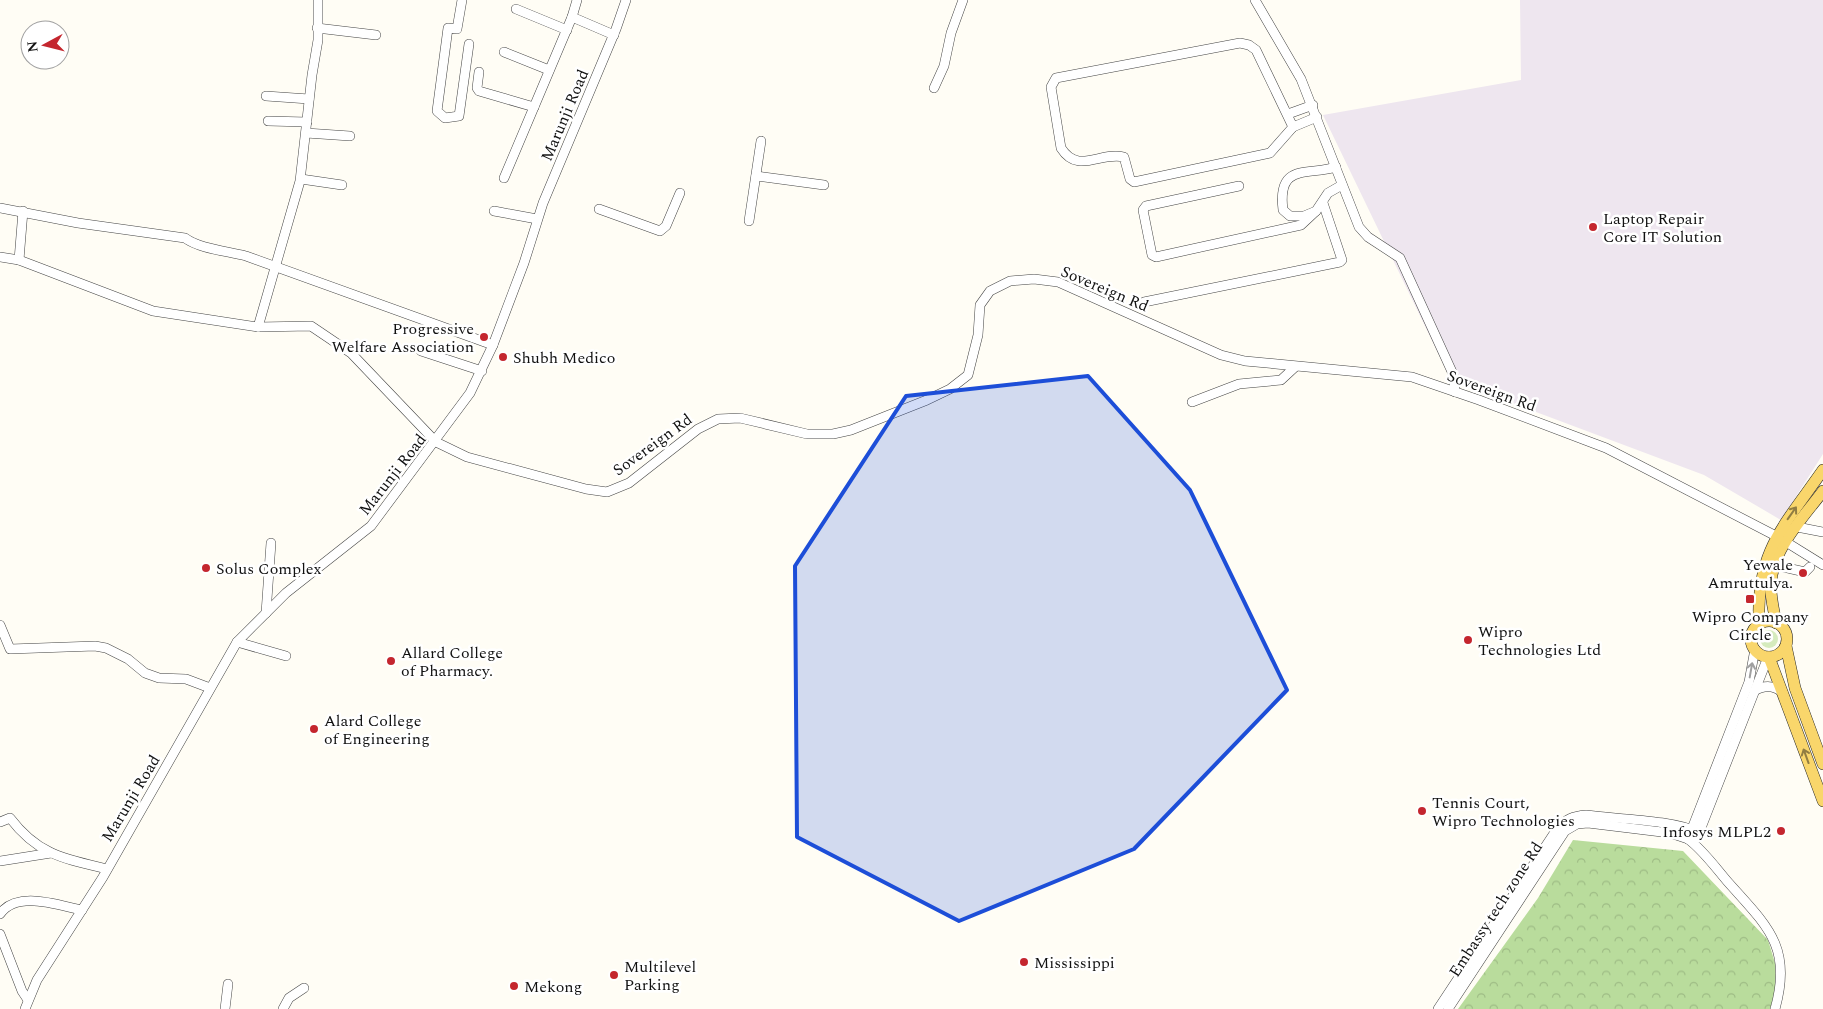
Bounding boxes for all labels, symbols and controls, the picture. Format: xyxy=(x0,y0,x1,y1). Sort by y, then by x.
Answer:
north arrow xyxy=(20,20,70,70)
text: N xyxy=(21,40,44,53)
street label: Marunji Road xyxy=(535,66,595,165)
place label: Laptop Repair Core IT Solution xyxy=(1603,207,1722,249)
marker: Laptop Repair Core IT Solution xyxy=(1587,221,1599,233)
street label: Sovereign Rd xyxy=(1057,260,1152,318)
place label: Progressive Welfare Association xyxy=(331,317,474,359)
marker: Progressive Welfare Association xyxy=(478,331,490,343)
place label: Shubh Medico xyxy=(513,346,615,370)
marker: Shubh Medico xyxy=(497,351,509,363)
street label: Sovereign Rd xyxy=(1444,364,1540,418)
street label: Sovereign Rd xyxy=(608,408,697,482)
street label: Marunji Road xyxy=(353,429,432,521)
one-way arrow xyxy=(1787,507,1797,521)
place label: Yewale Amruttulya. xyxy=(1707,553,1793,595)
place label: Solus Complex xyxy=(216,557,321,581)
marker: Solus Complex xyxy=(200,562,212,574)
marker: Yewale Amruttulya. xyxy=(1797,567,1809,579)
marker: Wipro Company Circle xyxy=(1744,593,1756,605)
place label: Wipro Company Circle xyxy=(1692,605,1810,647)
place label: Wipro Technologies Ltd xyxy=(1478,620,1601,662)
marker: Wipro Technologies Ltd xyxy=(1462,634,1474,646)
place label: Allard College of Pharmacy. xyxy=(401,641,503,683)
marker: Allard College of Pharmacy. xyxy=(385,655,397,667)
one-way arrow xyxy=(1747,662,1756,678)
place label: Alard College of Engineering xyxy=(324,709,430,751)
marker: Alard College of Engineering xyxy=(308,723,320,735)
one-way arrow xyxy=(1801,748,1810,764)
street label: Marunji Road xyxy=(95,750,166,847)
place label: Tennis Court, Wipro Technologies xyxy=(1432,791,1575,833)
marker: Tennis Court, Wipro Technologies xyxy=(1416,805,1428,817)
place label: Infosys MLPL2 xyxy=(1662,820,1771,844)
marker: Infosys MLPL2 xyxy=(1775,825,1787,837)
street label: Embassy tech zone Rd xyxy=(1443,837,1549,982)
place label: Mississippi xyxy=(1034,951,1115,975)
place label: Multilevel Parking xyxy=(624,955,696,997)
marker: Mississippi xyxy=(1018,956,1030,968)
marker: Multilevel Parking xyxy=(608,969,620,981)
place label: Mekong xyxy=(524,975,582,999)
marker: Mekong xyxy=(508,980,520,992)

